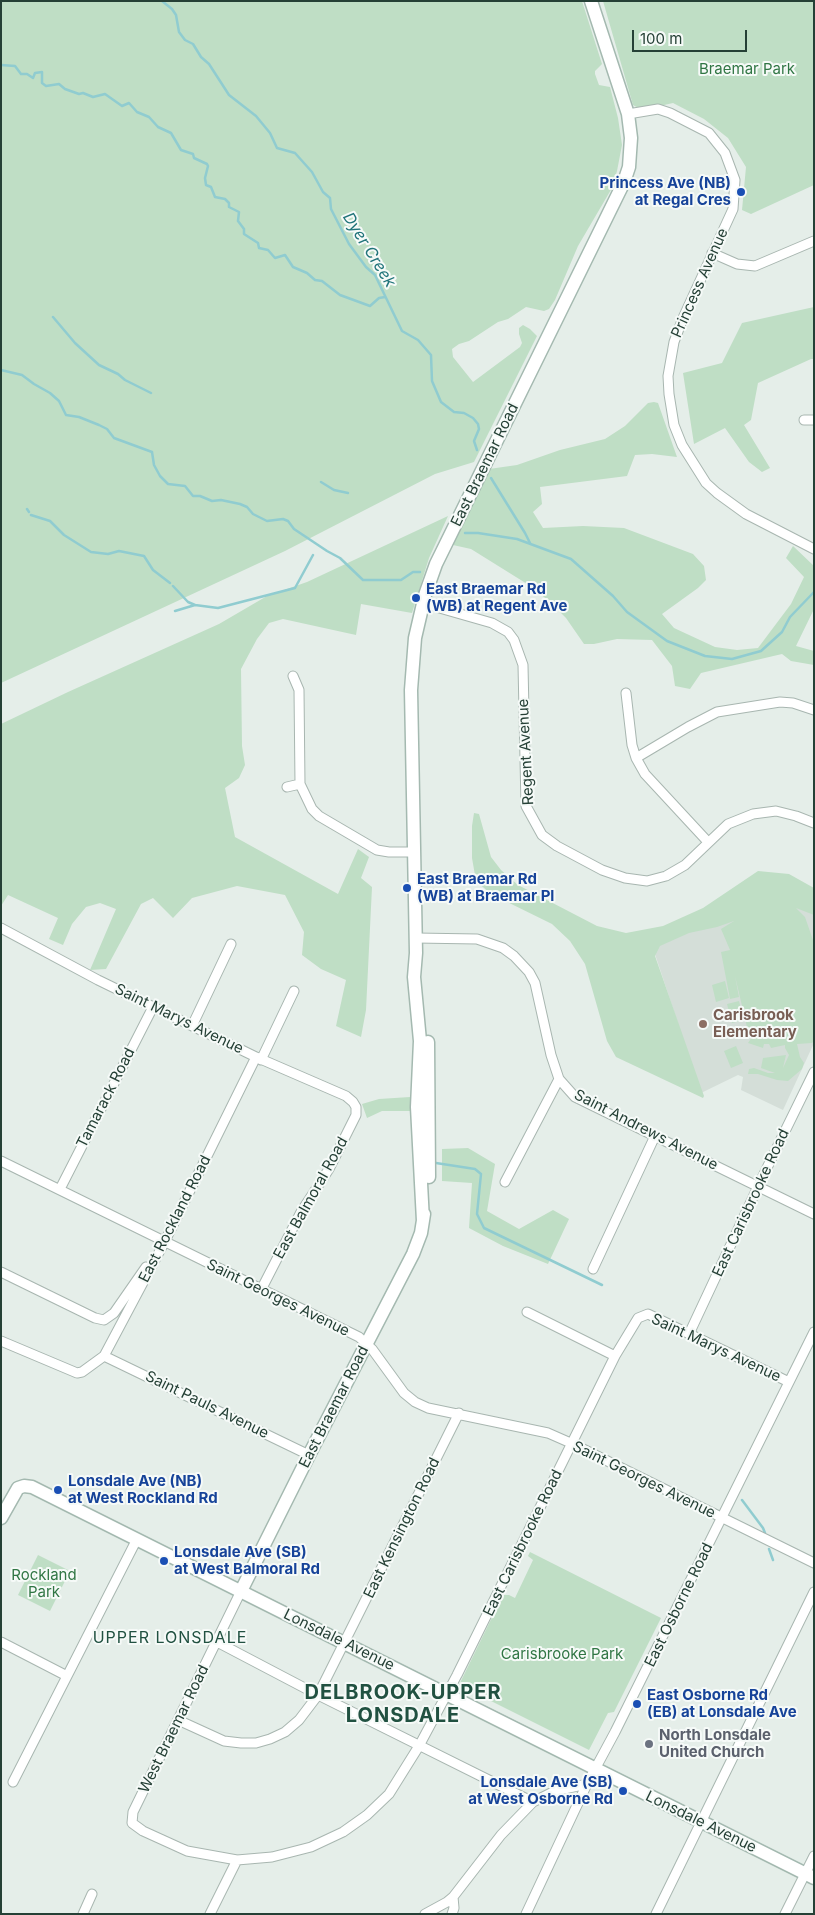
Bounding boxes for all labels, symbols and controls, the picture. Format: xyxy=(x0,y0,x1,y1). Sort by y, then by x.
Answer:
scale bar xyxy=(635,20,750,52)
text: 100 m xyxy=(640,29,682,48)
park label: Braemar Park xyxy=(699,60,795,78)
place label: Princess Ave (NB) at Regal Cres xyxy=(599,174,731,209)
marker: Princess Ave (NB) at Regal Cres xyxy=(735,186,747,198)
water label: Dyer Creek xyxy=(338,209,400,291)
street label: Princess Avenue xyxy=(668,225,732,341)
street label: East Braemar Road xyxy=(447,401,523,529)
place label: East Braemar Rd (WB) at Regent Ave xyxy=(426,580,567,615)
marker: East Braemar Rd (WB) at Regent Ave xyxy=(410,592,422,604)
street label: Regent Avenue xyxy=(514,698,538,806)
place label: East Braemar Rd (WB) at Braemar Pl xyxy=(417,870,554,905)
marker: East Braemar Rd (WB) at Braemar Pl xyxy=(401,882,413,894)
street label: Saint Marys Avenue xyxy=(112,980,246,1058)
place label: Carisbrook Elementary xyxy=(713,1006,797,1041)
marker: Carisbrook Elementary xyxy=(697,1018,709,1030)
street label: Tamarack Road xyxy=(73,1045,139,1151)
street label: Saint Andrews Avenue xyxy=(571,1086,721,1174)
street label: East Carisbrooke Road xyxy=(709,1126,793,1280)
street label: East Balmoral Road xyxy=(270,1134,352,1262)
street label: East Rockland Road xyxy=(135,1152,215,1286)
street label: Saint Georges Avenue xyxy=(204,1256,352,1340)
street label: Saint Marys Avenue xyxy=(648,1310,784,1386)
street label: East Braemar Road xyxy=(295,1343,373,1471)
street label: Saint Pauls Avenue xyxy=(142,1367,272,1443)
street label: Saint Georges Avenue xyxy=(570,1438,718,1522)
street label: East Kensington Road xyxy=(360,1455,444,1601)
street label: East Carisbrooke Road xyxy=(480,1467,566,1619)
place label: Lonsdale Ave (NB) at West Rockland Rd xyxy=(68,1472,218,1507)
marker: Lonsdale Ave (NB) at West Rockland Rd xyxy=(52,1484,64,1496)
street label: East Osborne Road xyxy=(641,1540,717,1670)
place label: Lonsdale Ave (SB) at West Balmoral Rd xyxy=(174,1543,320,1578)
marker: Lonsdale Ave (SB) at West Balmoral Rd xyxy=(158,1555,170,1567)
park label: Rockland Park xyxy=(11,1566,77,1601)
street label: Lonsdale Avenue xyxy=(281,1605,397,1675)
district label: UPPER LONSDALE xyxy=(91,1628,249,1648)
park label: Carisbrooke Park xyxy=(501,1645,623,1663)
street label: West Braemar Road xyxy=(135,1662,213,1796)
district label: DELBROOK-UPPER LONSDALE xyxy=(303,1681,503,1728)
place label: East Osborne Rd (EB) at Lonsdale Ave xyxy=(647,1686,797,1721)
marker: East Osborne Rd (EB) at Lonsdale Ave xyxy=(631,1698,643,1710)
place label: North Lonsdale United Church xyxy=(659,1726,771,1761)
marker: North Lonsdale United Church xyxy=(643,1738,655,1750)
place label: Lonsdale Ave (SB) at West Osborne Rd xyxy=(468,1773,613,1808)
marker: Lonsdale Ave (SB) at West Osborne Rd xyxy=(617,1785,629,1797)
street label: Lonsdale Avenue xyxy=(643,1787,759,1857)

